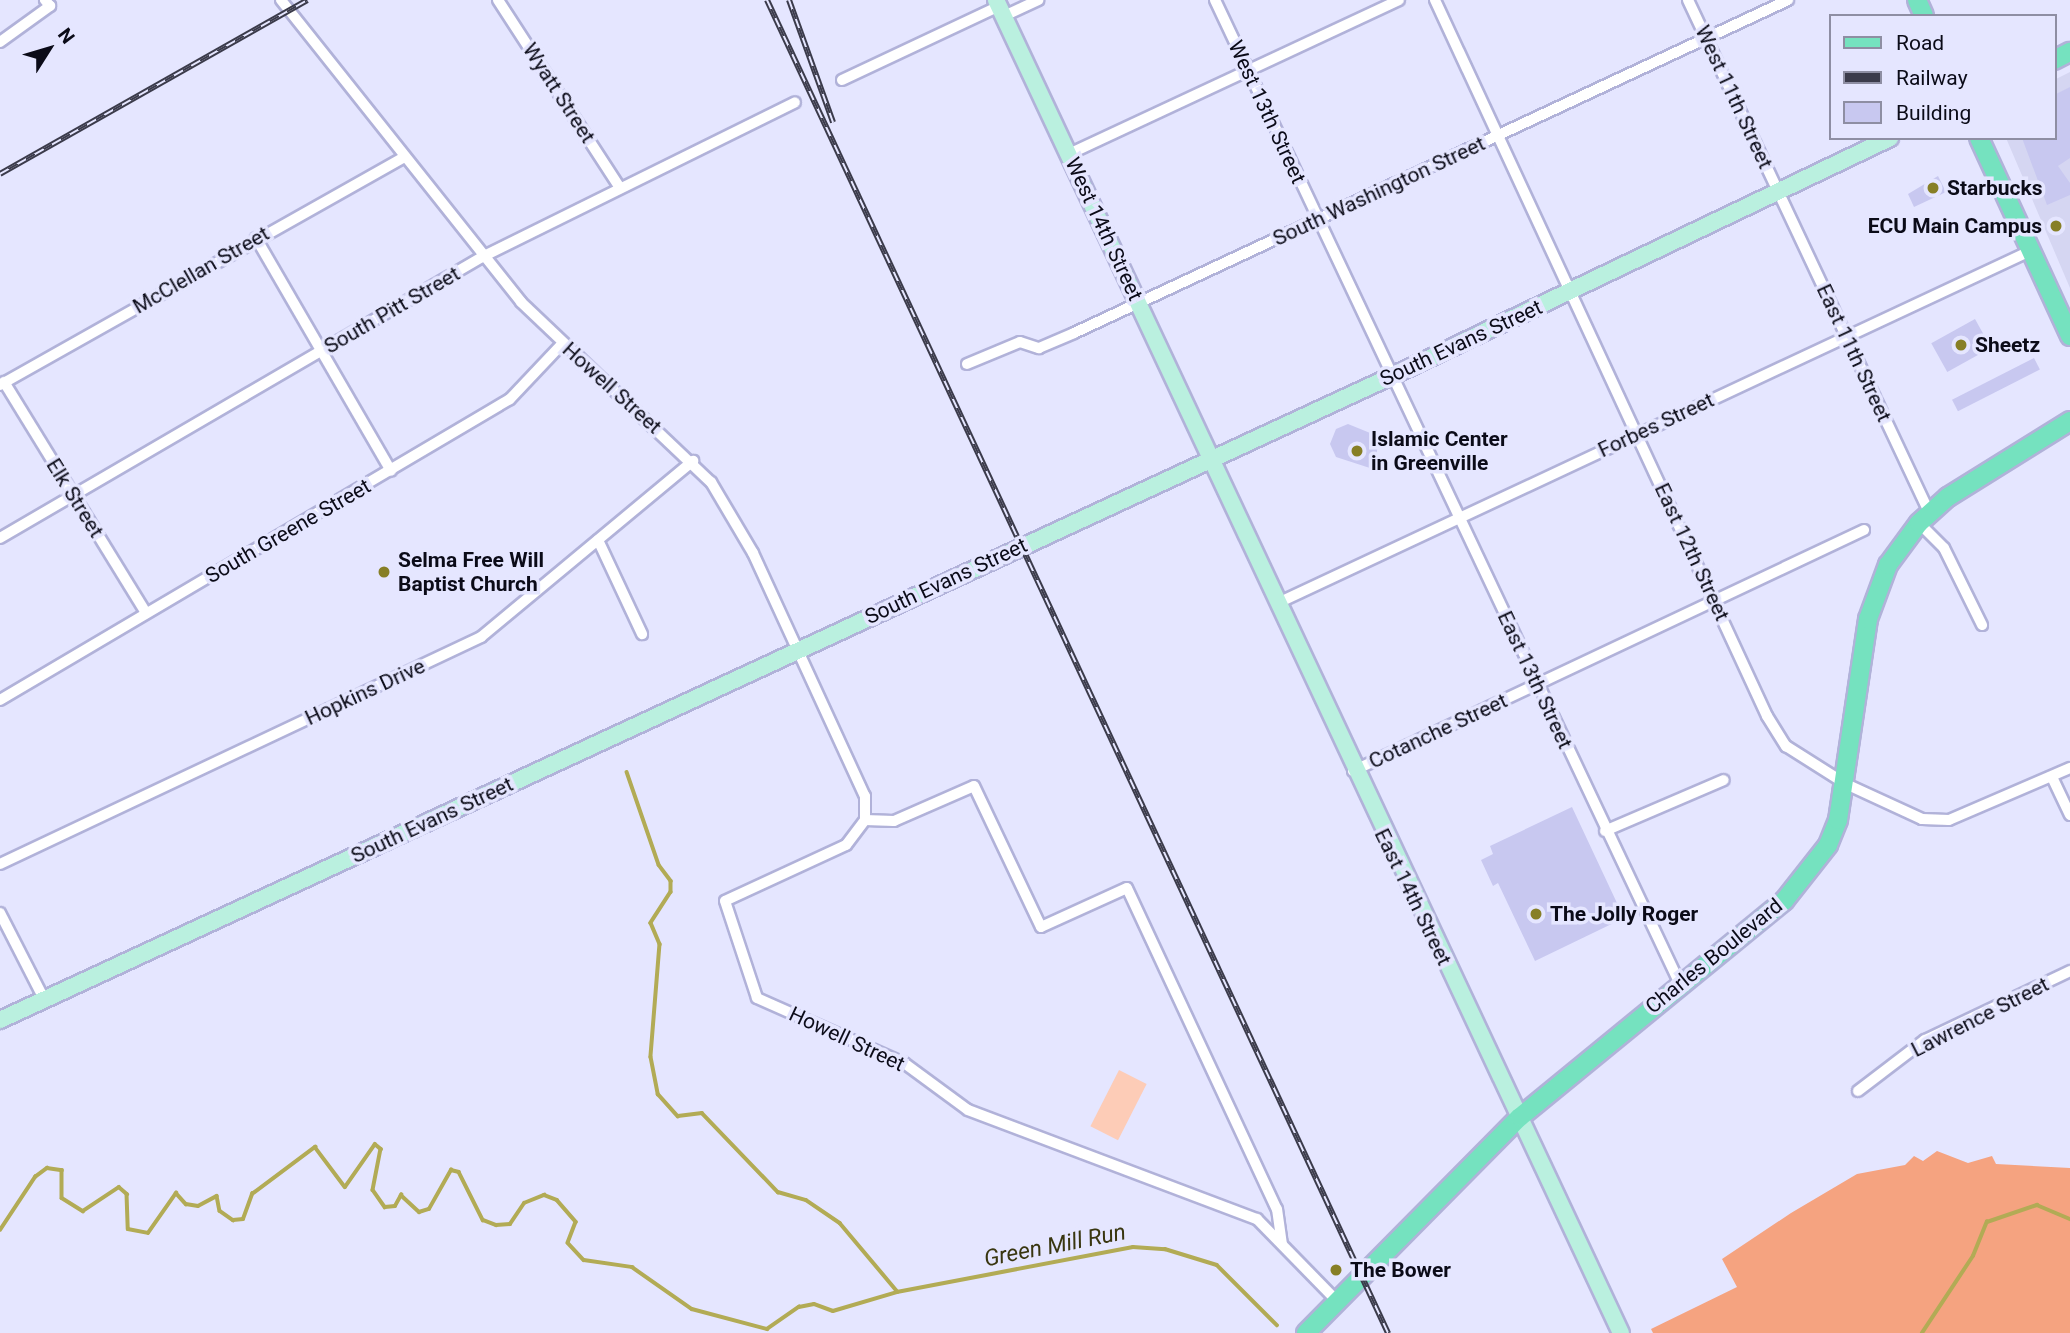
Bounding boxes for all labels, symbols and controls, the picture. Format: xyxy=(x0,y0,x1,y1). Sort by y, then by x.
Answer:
north arrow xyxy=(14,14,84,84)
legend xyxy=(1828,14,2056,140)
street label: West 11th Street xyxy=(1690,21,1778,173)
text: N xyxy=(53,24,79,48)
text: Road xyxy=(1896,31,1944,55)
street label: West 13th Street xyxy=(1223,36,1311,188)
street label: Wyatt Street xyxy=(517,38,601,148)
text: Railway xyxy=(1896,66,1968,90)
text: Building xyxy=(1896,101,1971,125)
street label: South Washington Street xyxy=(1269,131,1489,251)
street label: West 14th Street xyxy=(1060,153,1148,305)
place label: Starbucks xyxy=(1947,175,2042,201)
marker: Starbucks xyxy=(1925,180,1941,196)
place label: ECU Main Campus xyxy=(1868,213,2042,239)
marker: ECU Main Campus xyxy=(2048,218,2064,234)
street label: McClellan Street xyxy=(128,221,274,319)
street label: South Pitt Street xyxy=(320,261,464,359)
street label: East 11th Street xyxy=(1811,280,1897,426)
street label: South Evans Street xyxy=(1376,294,1546,392)
place label: Sheetz xyxy=(1975,332,2040,358)
street label: Howell Street xyxy=(557,337,667,439)
marker: Sheetz xyxy=(1953,337,1969,353)
street label: Forbes Street xyxy=(1594,387,1718,463)
place label: Islamic Center in Greenville xyxy=(1371,426,1508,476)
marker: Islamic Center in Greenville xyxy=(1349,443,1365,459)
street label: Elk Street xyxy=(41,454,109,542)
street label: South Greene Street xyxy=(201,473,375,589)
street label: East 12th Street xyxy=(1649,479,1735,625)
street label: South Evans Street xyxy=(861,532,1031,630)
place label: Selma Free Will Baptist Church xyxy=(398,547,544,597)
marker: Selma Free Will Baptist Church xyxy=(376,564,392,580)
street label: East 13th Street xyxy=(1492,607,1578,753)
street label: Hopkins Drive xyxy=(301,653,429,731)
street label: Cotanche Street xyxy=(1365,688,1511,774)
street label: South Evans Street xyxy=(347,771,517,869)
street label: East 14th Street xyxy=(1369,825,1457,969)
street label: Charles Boulevard xyxy=(1640,893,1788,1019)
place label: The Jolly Roger xyxy=(1550,901,1698,927)
marker: The Jolly Roger xyxy=(1528,906,1544,922)
street label: Lawrence Street xyxy=(1907,972,2053,1062)
street label: Howell Street xyxy=(785,1001,909,1077)
water label: Green Mill Run xyxy=(982,1219,1128,1273)
place label: The Bower xyxy=(1350,1257,1451,1283)
marker: The Bower xyxy=(1328,1262,1344,1278)

